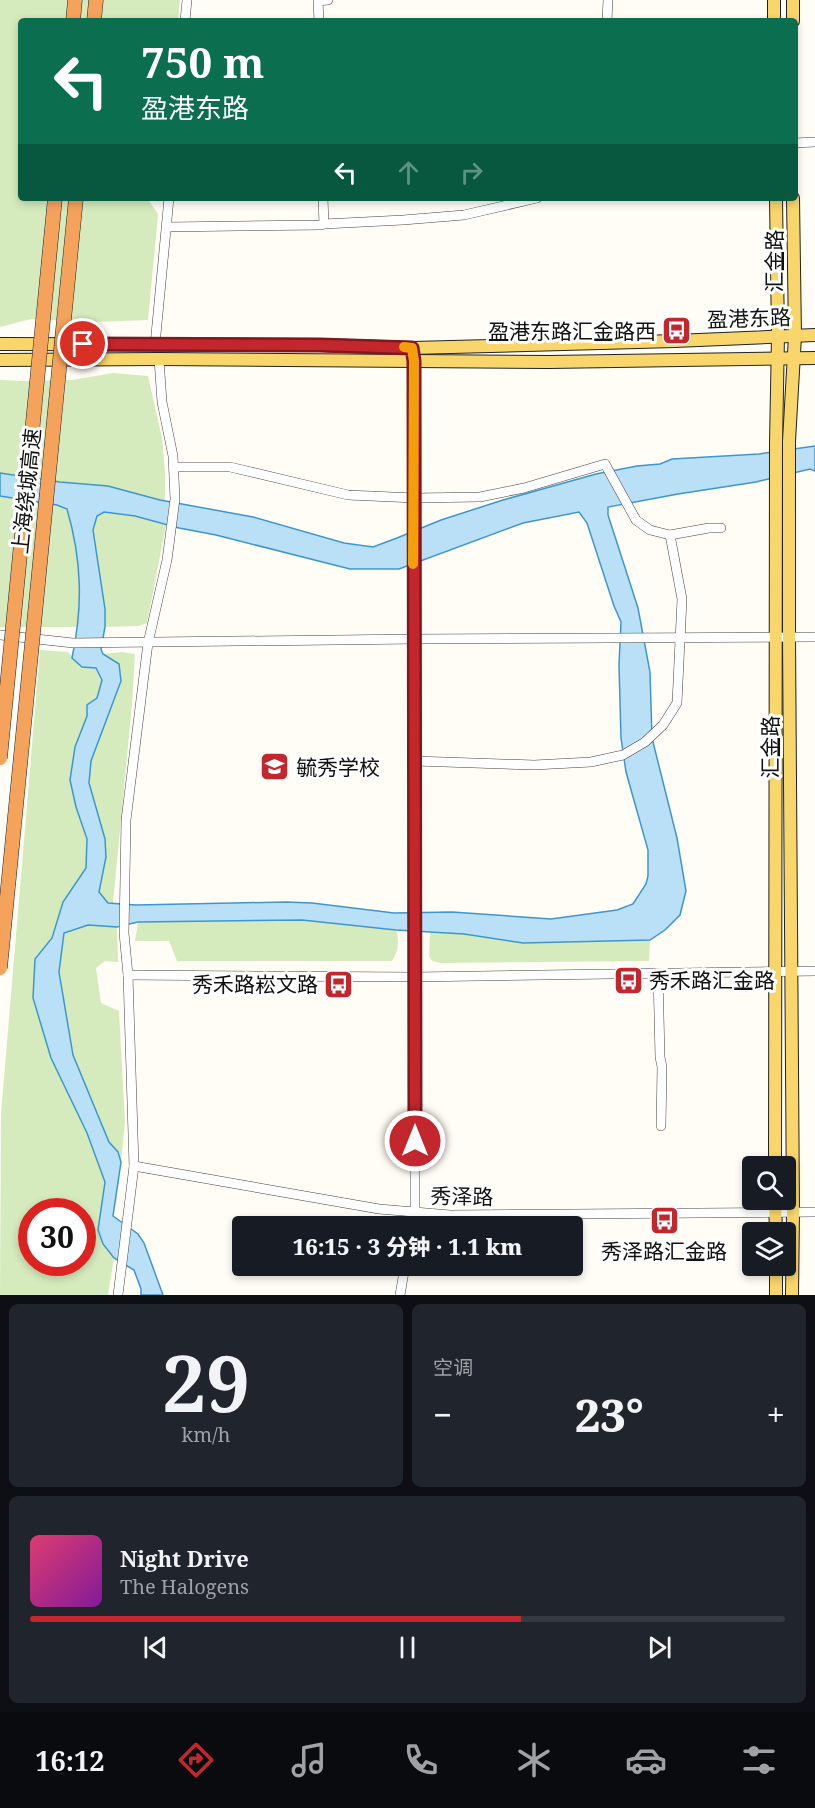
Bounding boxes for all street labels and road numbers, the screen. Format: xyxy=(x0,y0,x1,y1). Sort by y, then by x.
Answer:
street label: 汇金路 xyxy=(760,230,788,293)
street label: 盈港东路 xyxy=(707,303,791,333)
street label: 上海绕城高速 xyxy=(5,427,47,555)
street label: 汇金路 xyxy=(756,716,784,779)
street label: 秀泽路 xyxy=(430,1181,494,1211)

